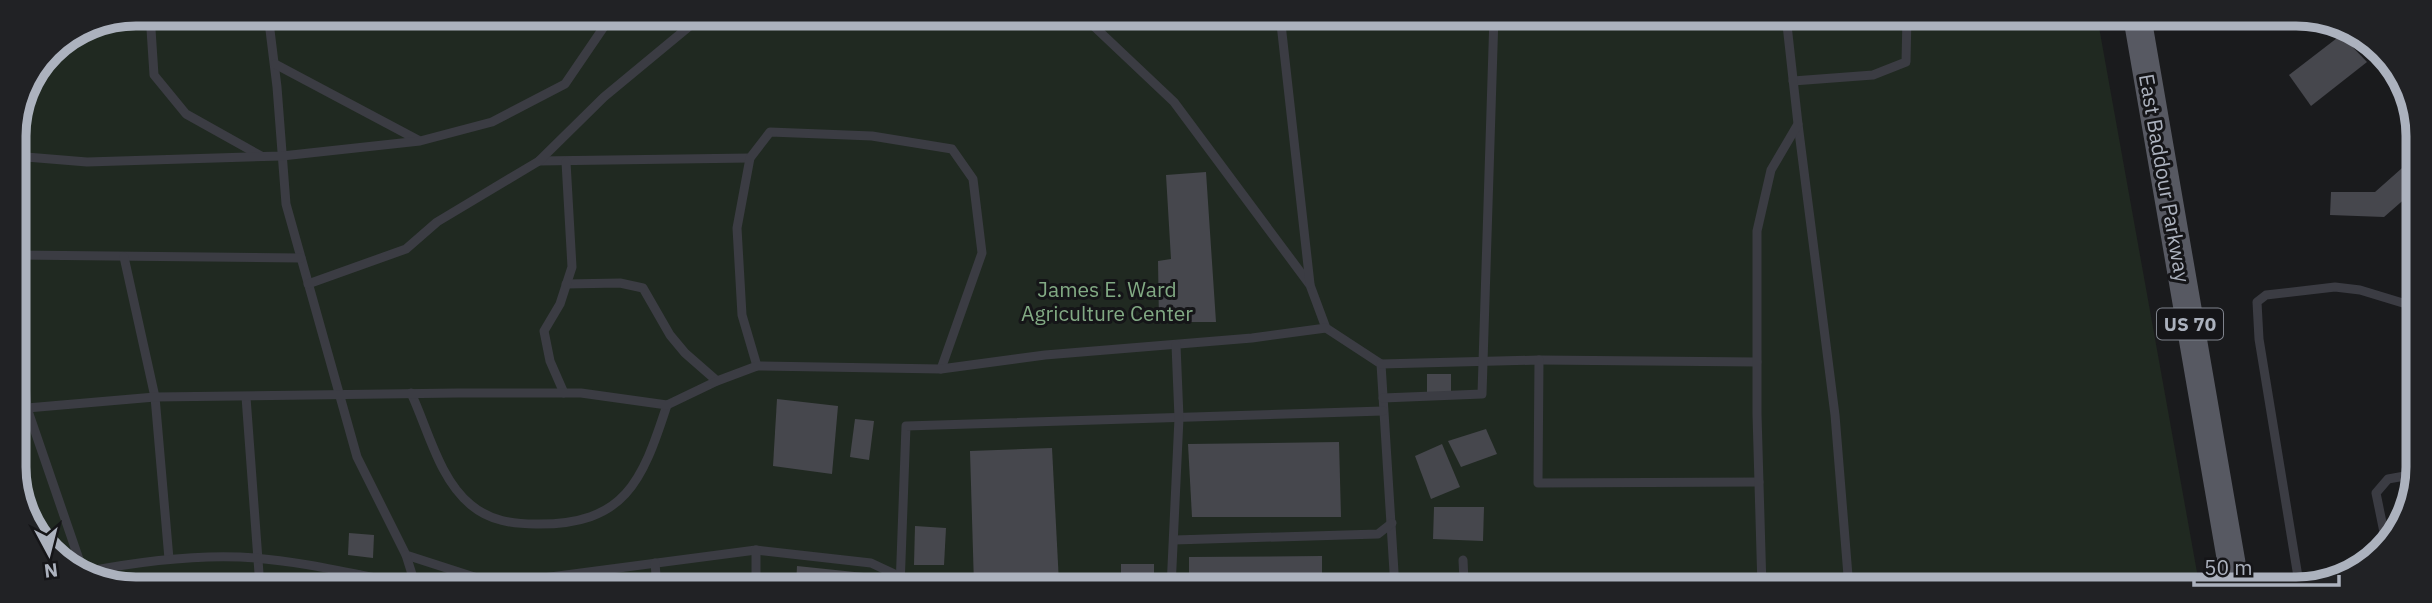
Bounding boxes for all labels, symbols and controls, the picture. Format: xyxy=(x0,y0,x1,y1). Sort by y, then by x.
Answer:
street label: East Baddour Parkway xyxy=(2133,71,2197,285)
park label: James E. Ward Agriculture Center xyxy=(1021,275,1193,327)
road number: US 70 xyxy=(2157,308,2223,340)
north arrow xyxy=(14,519,84,589)
scale bar xyxy=(2194,544,2339,588)
text: 50 m xyxy=(2204,553,2253,581)
text: N xyxy=(43,558,59,584)

